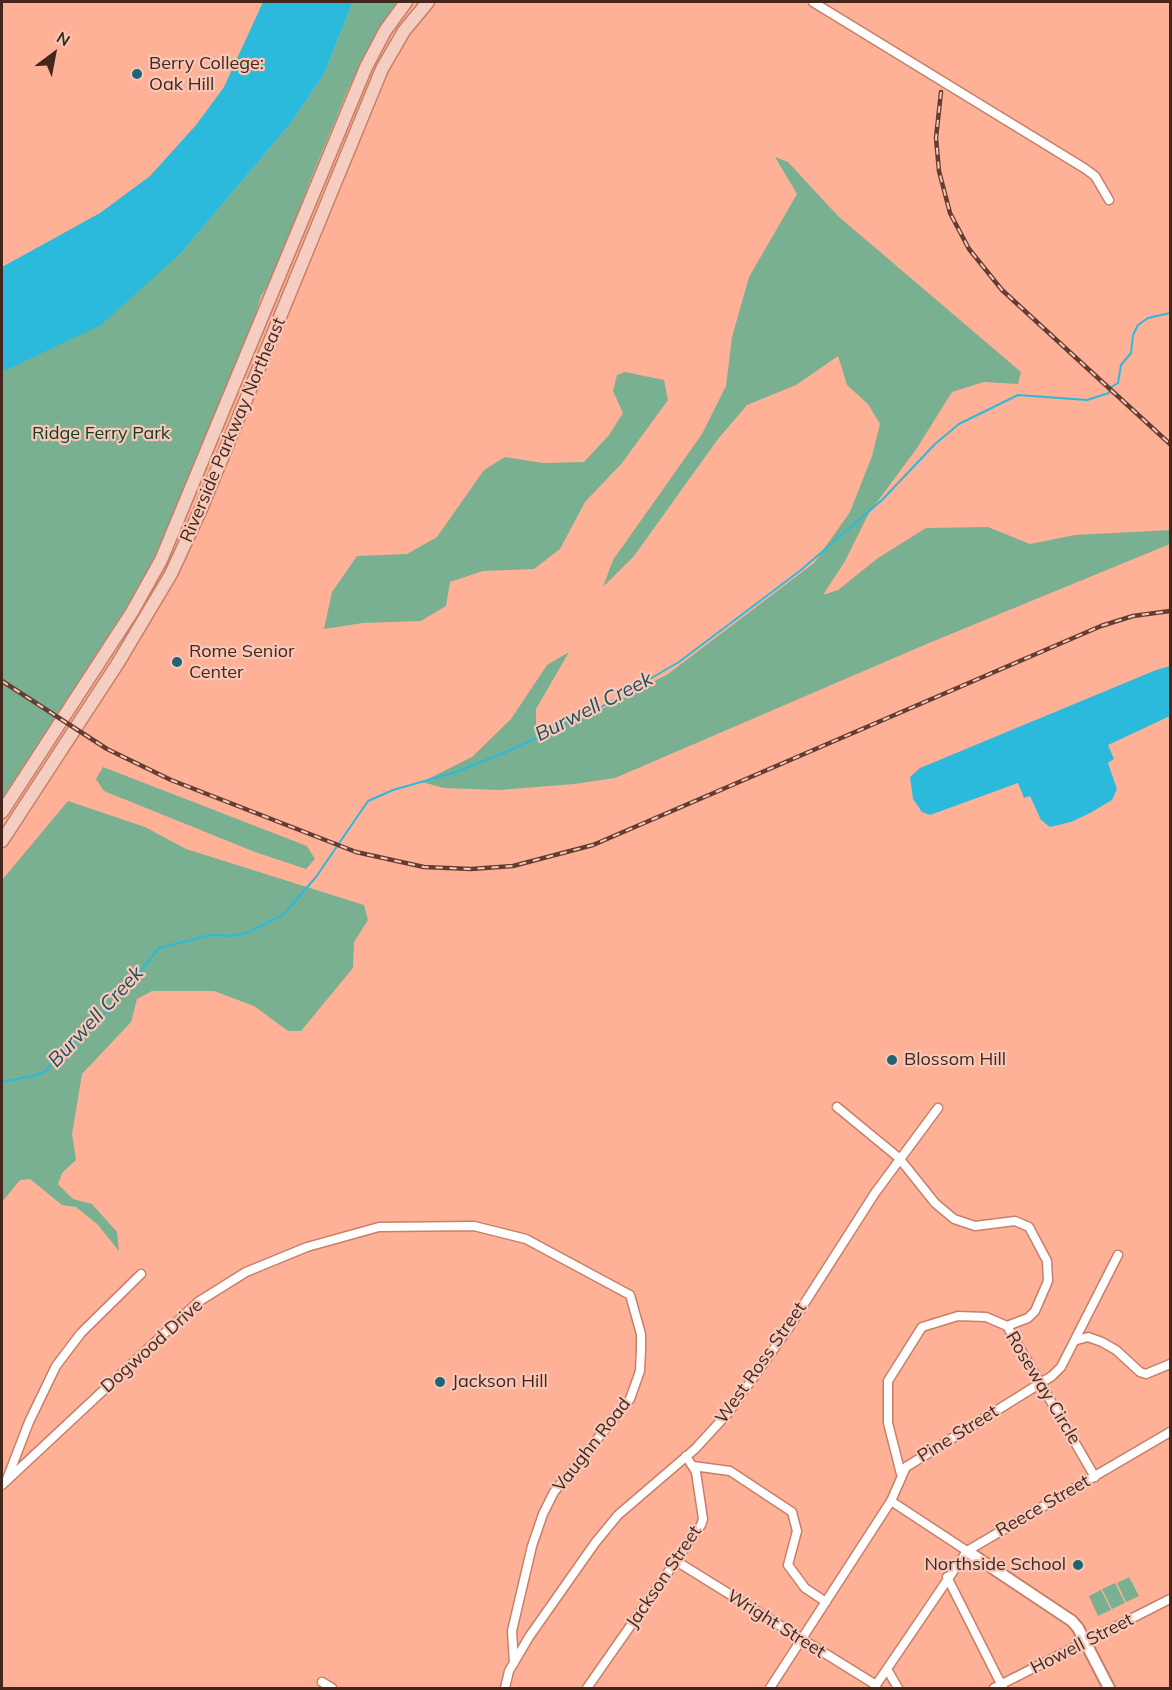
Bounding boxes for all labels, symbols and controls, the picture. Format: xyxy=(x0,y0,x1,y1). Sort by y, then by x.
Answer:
north arrow xyxy=(24,24,84,84)
text: N xyxy=(53,27,74,50)
place label: Berry College: Oak Hill xyxy=(149,53,264,96)
marker: Berry College: Oak Hill xyxy=(130,67,144,81)
street label: Riverside Parkway Northeast xyxy=(176,314,290,546)
park label: Ridge Ferry Park xyxy=(32,423,170,445)
place label: Rome Senior Center xyxy=(189,641,294,684)
marker: Rome Senior Center xyxy=(170,655,184,669)
water label: Burwell Creek xyxy=(531,667,657,747)
water label: Burwell Creek xyxy=(43,962,149,1072)
place label: Blossom Hill xyxy=(904,1049,1006,1071)
marker: Blossom Hill xyxy=(885,1053,899,1067)
street label: Dogwood Drive xyxy=(97,1295,207,1397)
street label: West Ross Street xyxy=(711,1298,811,1428)
street label: Roseway Circle xyxy=(1001,1328,1085,1448)
place label: Jackson Hill xyxy=(452,1371,548,1393)
marker: Jackson Hill xyxy=(433,1375,447,1389)
street label: Vaughn Road xyxy=(549,1394,635,1496)
street label: Pine Street xyxy=(914,1401,1002,1467)
street label: Reece Street xyxy=(992,1470,1094,1542)
street label: Jackson Street xyxy=(622,1522,706,1632)
place label: Northside School xyxy=(924,1554,1066,1576)
marker: Northside School xyxy=(1071,1558,1085,1572)
street label: Wright Street xyxy=(723,1585,829,1663)
street label: Howell Street xyxy=(1027,1609,1137,1679)

